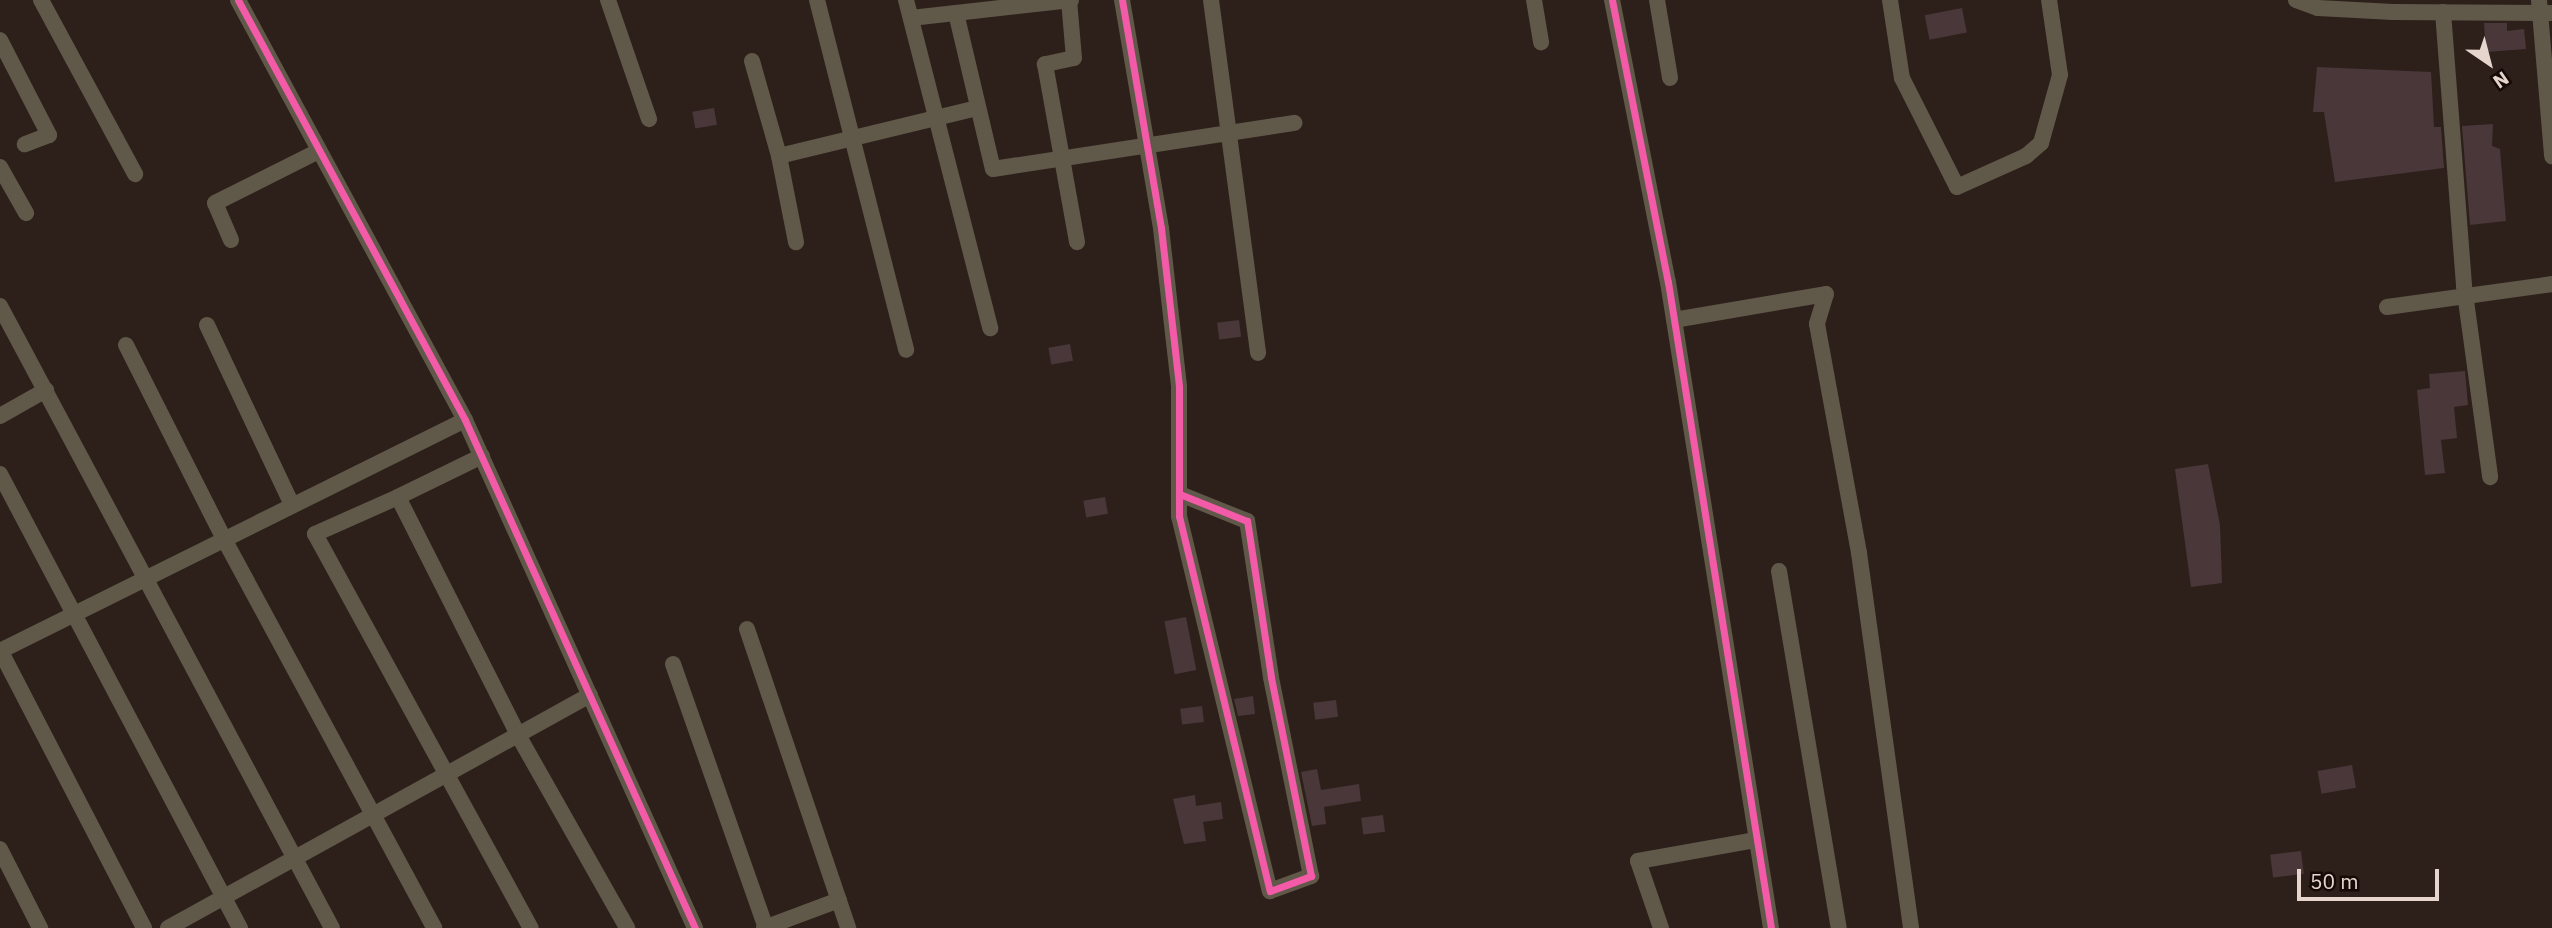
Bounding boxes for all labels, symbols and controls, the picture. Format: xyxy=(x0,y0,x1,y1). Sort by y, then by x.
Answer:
north arrow xyxy=(2454,28,2524,98)
text: N xyxy=(2489,66,2514,94)
scale bar xyxy=(2300,855,2442,899)
text: 50 m xyxy=(2310,867,2359,895)

